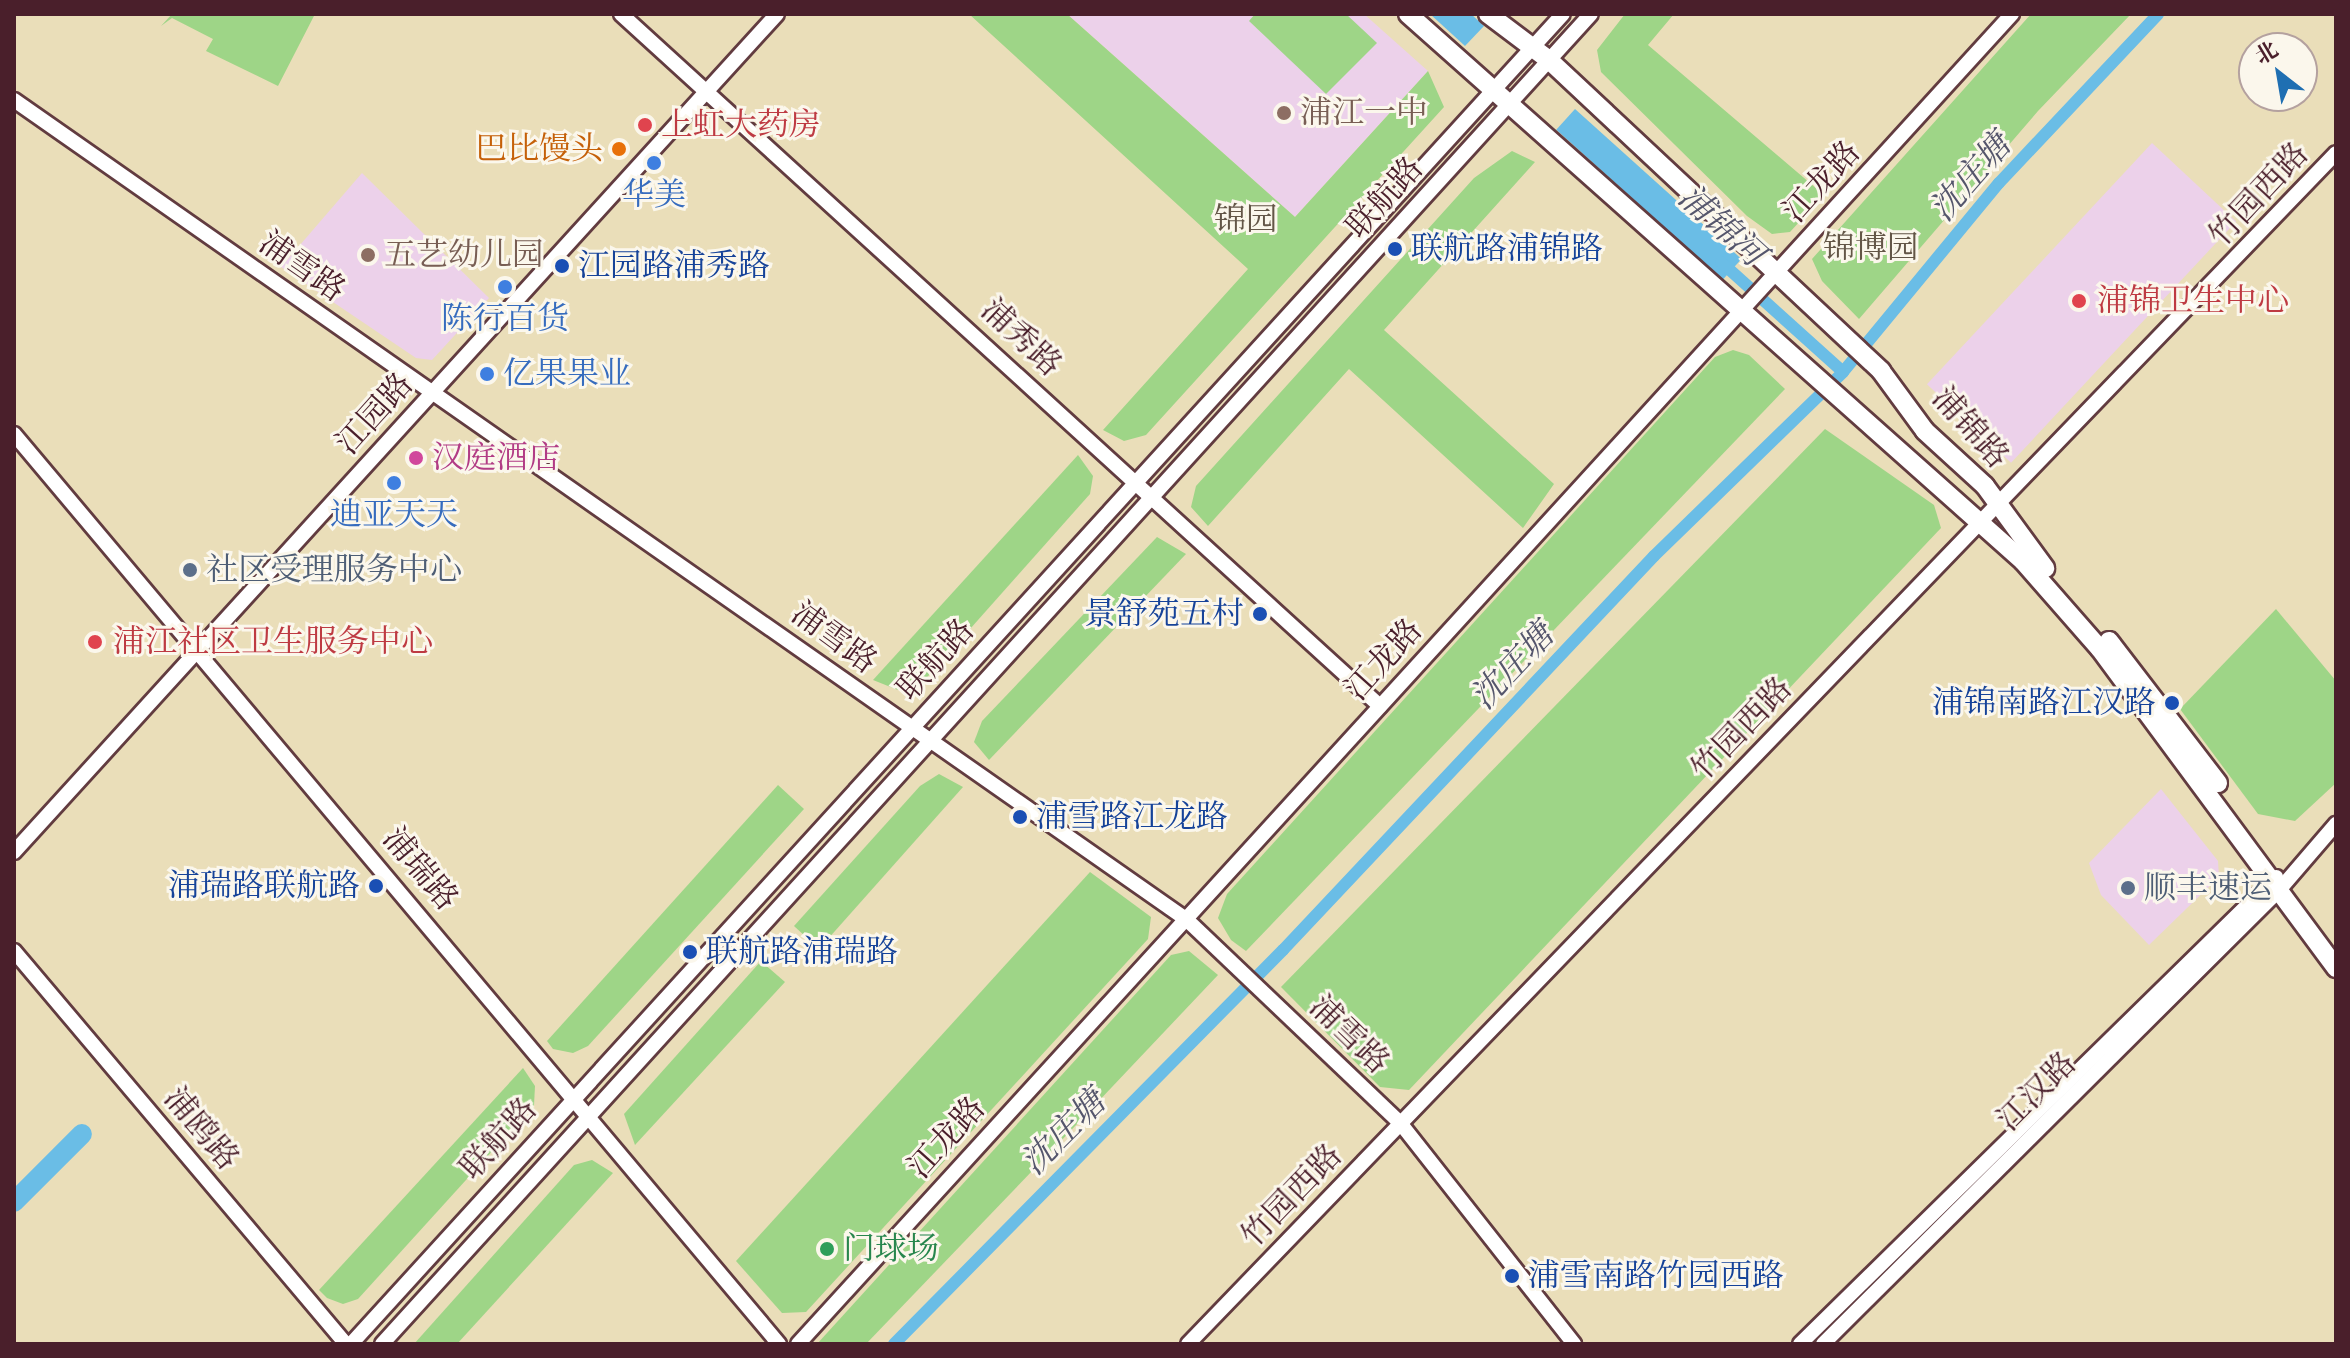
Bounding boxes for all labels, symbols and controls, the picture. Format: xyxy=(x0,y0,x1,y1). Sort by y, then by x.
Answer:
north arrow xyxy=(2238,32,2318,112)
text: 北 xyxy=(2250,35,2283,70)
place label: 浦江一中 xyxy=(1300,94,1428,132)
marker: 浦江一中 xyxy=(1275,104,1293,122)
place label: 上虹大药房 xyxy=(661,106,821,144)
marker: 上虹大药房 xyxy=(636,116,654,134)
water label: 沈庄塘 xyxy=(1921,125,2019,229)
place label: 巴比馒头 xyxy=(475,130,603,168)
street label: 江龙路 xyxy=(1776,133,1868,231)
street label: 竹园西路 xyxy=(2201,135,2317,255)
marker: 巴比馒头 xyxy=(610,140,628,158)
street label: 联航路 xyxy=(1339,149,1431,247)
marker: 华美 xyxy=(645,154,663,172)
place label: 华美 xyxy=(622,176,686,214)
water label: 浦锦河 xyxy=(1670,176,1774,274)
park label: 锦园 xyxy=(1214,201,1278,239)
street label: 浦雪路 xyxy=(252,224,352,310)
park label: 锦博园 xyxy=(1823,229,1919,267)
place label: 联航路浦锦路 xyxy=(1411,230,1603,268)
place label: 五艺幼儿园 xyxy=(384,236,544,274)
marker: 联航路浦锦路 xyxy=(1386,240,1404,258)
marker: 五艺幼儿园 xyxy=(359,246,377,264)
place label: 江园路浦秀路 xyxy=(578,247,770,285)
marker: 江园路浦秀路 xyxy=(553,257,571,275)
marker: 陈行百货 xyxy=(496,278,514,296)
place label: 浦锦卫生中心 xyxy=(2097,282,2289,320)
marker: 浦锦卫生中心 xyxy=(2068,290,2090,312)
street label: 浦秀路 xyxy=(973,291,1069,385)
place label: 陈行百货 xyxy=(441,300,569,338)
place label: 亿果果业 xyxy=(503,355,631,393)
street label: 江园路 xyxy=(329,365,421,463)
marker: 亿果果业 xyxy=(478,365,496,383)
street label: 浦锦路 xyxy=(1924,379,2016,477)
place label: 汉庭酒店 xyxy=(432,439,560,477)
marker: 汉庭酒店 xyxy=(407,449,425,467)
marker: 迪亚天天 xyxy=(385,474,403,492)
place label: 迪亚天天 xyxy=(330,496,458,534)
place label: 社区受理服务中心 xyxy=(206,551,462,589)
marker: 社区受理服务中心 xyxy=(181,561,199,579)
street label: 浦雪路 xyxy=(784,594,884,682)
place label: 景舒苑五村 xyxy=(1084,595,1244,633)
marker: 景舒苑五村 xyxy=(1251,605,1269,623)
street label: 联航路 xyxy=(890,611,982,709)
street label: 江龙路 xyxy=(1338,611,1430,709)
water label: 沈庄塘 xyxy=(1462,615,1562,717)
place label: 浦江社区卫生服务中心 xyxy=(113,623,433,661)
marker: 浦江社区卫生服务中心 xyxy=(84,631,106,653)
street label: 竹园西路 xyxy=(1684,670,1800,788)
place label: 浦锦南路江汉路 xyxy=(1932,684,2156,722)
marker: 浦锦南路江汉路 xyxy=(2163,694,2181,712)
place label: 浦雪路江龙路 xyxy=(1036,798,1228,836)
marker: 浦雪路江龙路 xyxy=(1011,808,1029,826)
street label: 浦瑞路 xyxy=(374,820,466,918)
place label: 浦瑞路联航路 xyxy=(168,867,360,905)
place label: 顺丰速运 xyxy=(2144,869,2272,907)
marker: 浦瑞路联航路 xyxy=(367,877,385,895)
marker: 顺丰速运 xyxy=(2119,879,2137,897)
place label: 联航路浦瑞路 xyxy=(706,933,898,971)
marker: 联航路浦瑞路 xyxy=(681,943,699,961)
street label: 浦雪路 xyxy=(1301,988,1397,1082)
street label: 江汉路 xyxy=(1989,1044,2085,1140)
street label: 浦鸥路 xyxy=(155,1080,247,1178)
water label: 沈庄塘 xyxy=(1013,1082,1113,1182)
street label: 江龙路 xyxy=(901,1089,993,1187)
street label: 联航路 xyxy=(453,1090,545,1188)
street label: 竹园西路 xyxy=(1234,1137,1350,1255)
place label: 门球场 xyxy=(843,1230,939,1268)
marker: 门球场 xyxy=(818,1240,836,1258)
place label: 浦雪南路竹园西路 xyxy=(1528,1257,1784,1295)
marker: 浦雪南路竹园西路 xyxy=(1503,1267,1521,1285)

